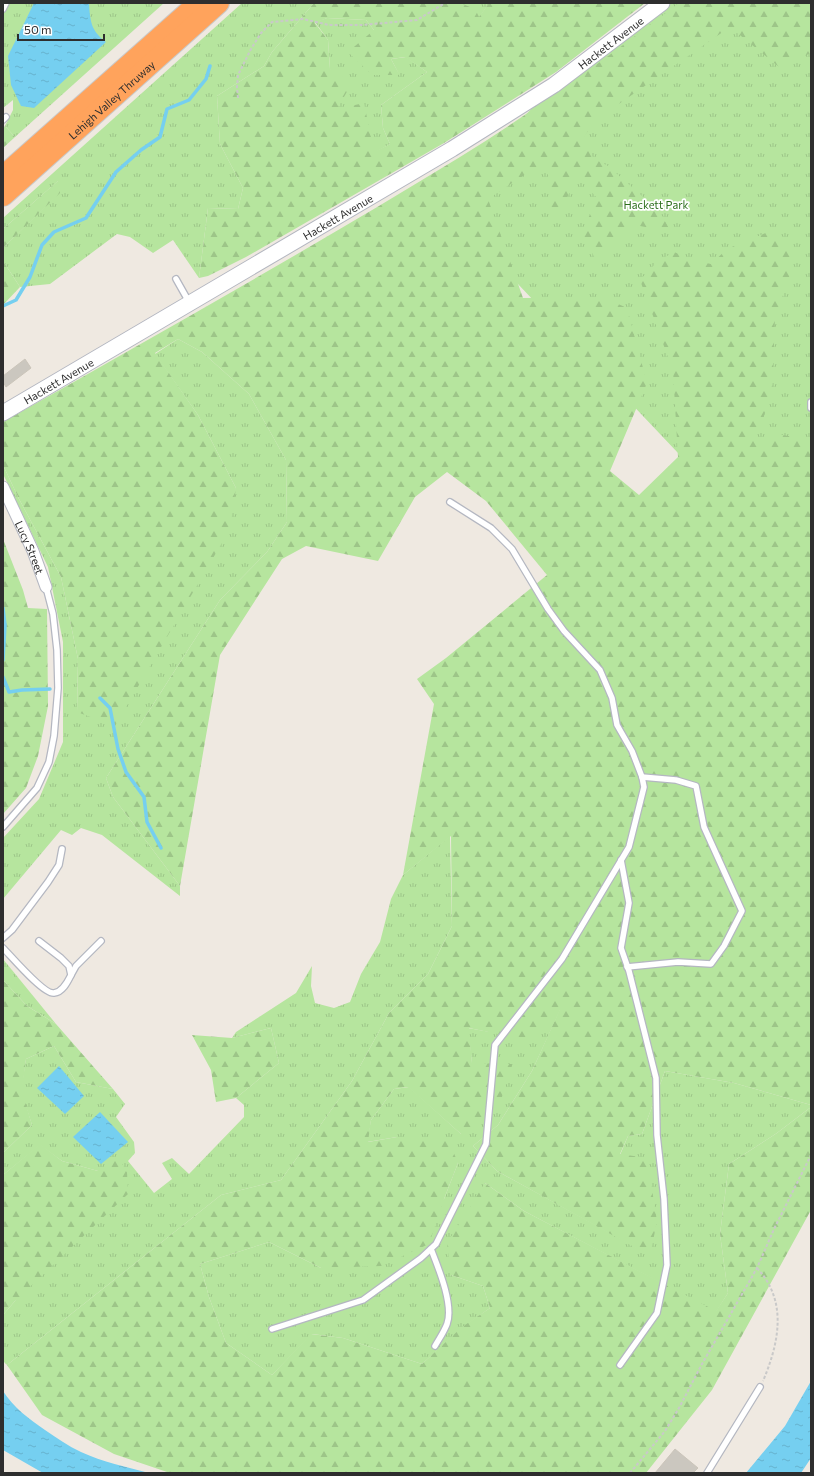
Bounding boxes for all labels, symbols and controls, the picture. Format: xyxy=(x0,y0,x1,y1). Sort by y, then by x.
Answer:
street label: Hackett Avenue xyxy=(575,13,646,71)
scale bar xyxy=(18,16,104,42)
text: 50 m xyxy=(24,22,52,36)
street label: Lehigh Valley Thruway xyxy=(65,57,157,141)
street label: Hackett Avenue xyxy=(300,191,375,242)
park label: Hackett Park xyxy=(623,198,689,211)
street label: Hackett Avenue xyxy=(21,355,96,406)
street label: Lucy Street xyxy=(13,518,47,576)

